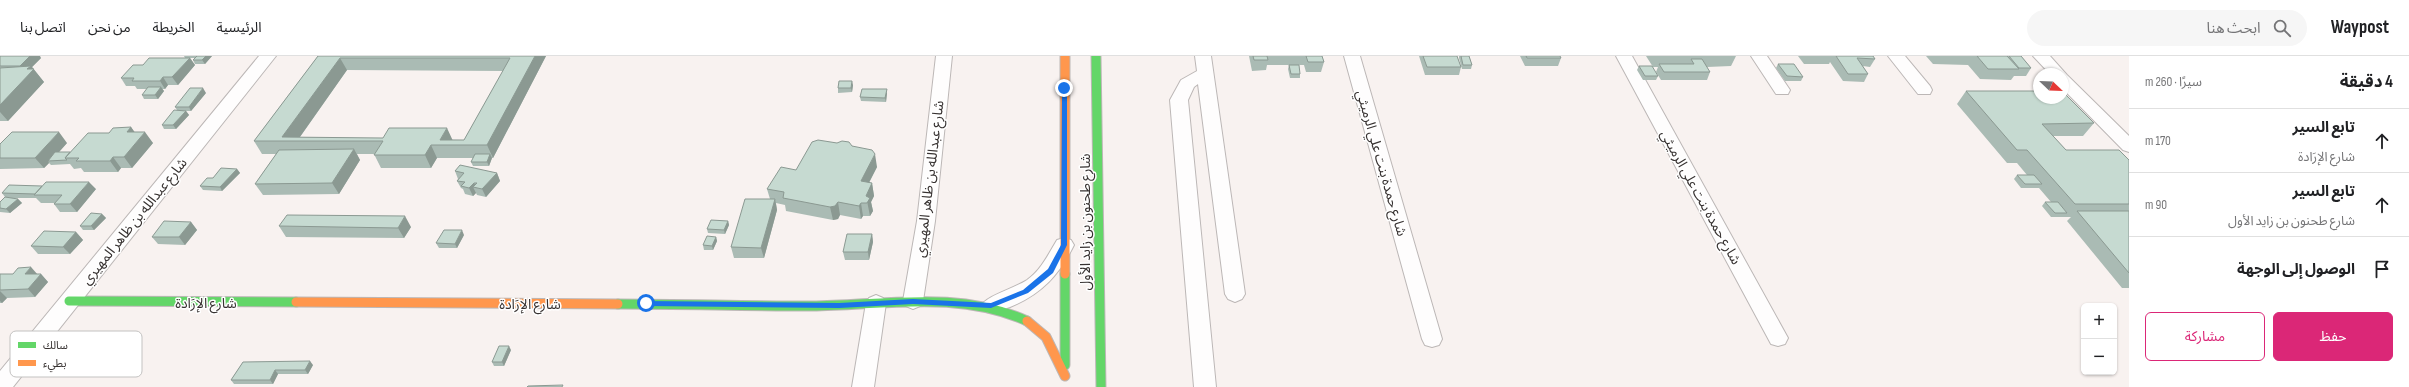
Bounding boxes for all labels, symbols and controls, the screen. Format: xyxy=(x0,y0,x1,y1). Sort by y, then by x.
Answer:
search box xyxy=(2027,10,2307,46)
text: Waypost xyxy=(2331,16,2389,39)
icon: search xyxy=(2271,17,2293,39)
text: اتصل بنا xyxy=(20,19,66,36)
text: من نحن xyxy=(88,19,131,36)
text: الخريطة xyxy=(153,19,195,36)
text: الرئيسية xyxy=(217,19,262,36)
text: ابحث هنا xyxy=(2207,19,2261,38)
north arrow xyxy=(2033,68,2069,104)
text: 4 دقيقة xyxy=(2340,72,2393,92)
text: سيرًا · 260 m xyxy=(2145,74,2202,90)
route end xyxy=(1055,79,1073,97)
street label: شارع حمدة بنت علي الرميثي xyxy=(1350,88,1411,239)
street label: شارع عبدالله بن ظاهر المهيري xyxy=(911,100,950,259)
text: تابع السير xyxy=(2292,118,2355,137)
street label: شارع حمدة بنت علي الرميثي xyxy=(1655,127,1745,269)
icon: ahead xyxy=(2371,130,2393,152)
text: 170 m xyxy=(2145,133,2171,149)
text: شارع الإرَادة xyxy=(2298,149,2355,165)
street label: شارع طحنون بن زايد الأول xyxy=(1077,154,1096,290)
street label: شارع عبدالله بن ظاهر المهيري xyxy=(78,155,193,290)
text: تابع السير xyxy=(2292,182,2355,201)
icon: ahead xyxy=(2371,194,2393,216)
text: 90 m xyxy=(2145,197,2167,213)
text: شارع طحنون بن زايد الأول xyxy=(2228,213,2355,229)
icon: arrive xyxy=(2371,258,2393,280)
text: الوصول إلى الوجهة xyxy=(2237,260,2355,279)
route start xyxy=(637,294,655,312)
street label: شارع الإرَادة xyxy=(175,295,237,314)
street label: شارع الإرَادة xyxy=(499,296,561,315)
map controls xyxy=(2081,303,2117,375)
button: + xyxy=(2081,303,2117,339)
button: مشاركة xyxy=(2145,312,2265,361)
button: حفظ xyxy=(2273,312,2393,361)
legend xyxy=(10,331,142,377)
text: سالك xyxy=(43,339,68,352)
button: − xyxy=(2081,339,2117,375)
text: بطيء xyxy=(43,357,66,373)

